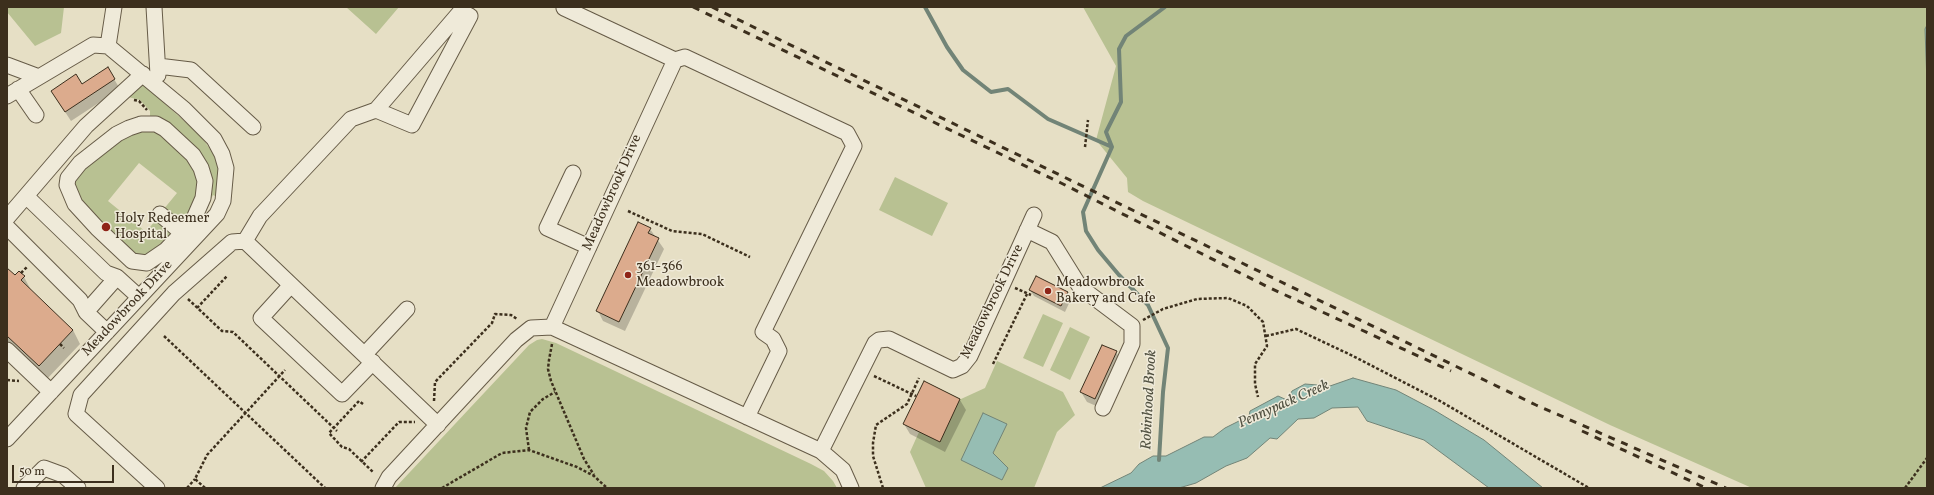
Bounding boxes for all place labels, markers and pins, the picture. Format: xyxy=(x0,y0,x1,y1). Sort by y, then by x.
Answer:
place label: Holy Redeemer Hospital xyxy=(115,211,209,244)
marker: Holy Redeemer Hospital xyxy=(100,221,112,233)
place label: 361-366 Meadowbrook xyxy=(636,259,724,292)
marker: 361-366 Meadowbrook xyxy=(623,270,633,280)
place label: Meadowbrook Bakery and Cafe xyxy=(1056,275,1156,308)
marker: Meadowbrook Bakery and Cafe xyxy=(1043,286,1053,296)

